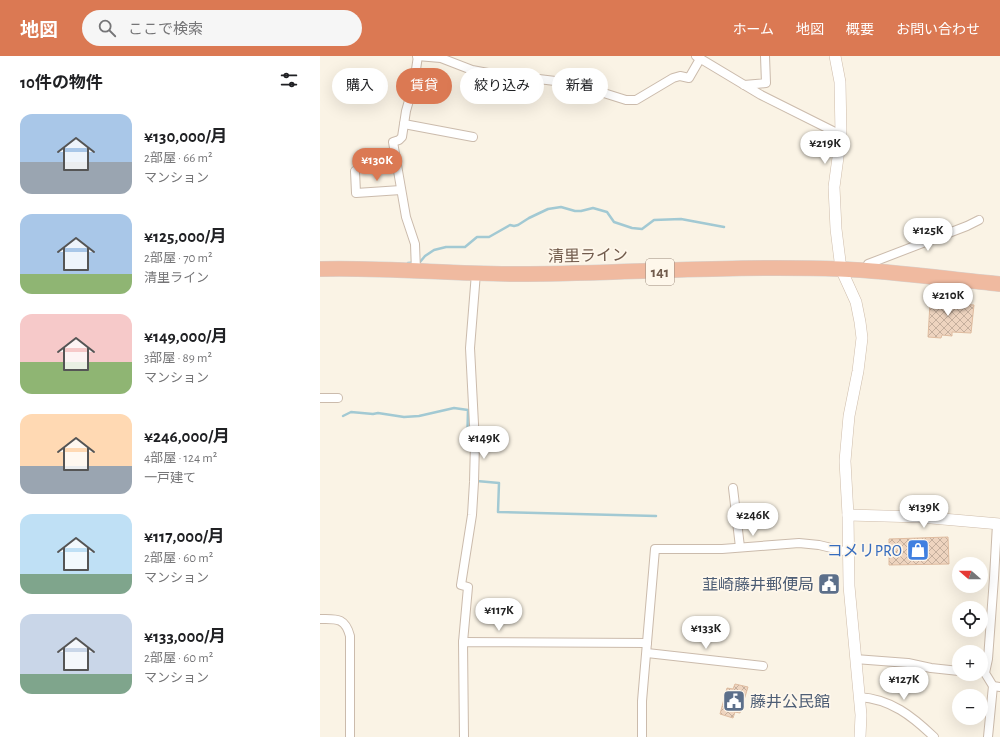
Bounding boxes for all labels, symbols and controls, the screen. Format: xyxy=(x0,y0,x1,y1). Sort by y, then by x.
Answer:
search box xyxy=(82,10,362,46)
icon: search xyxy=(96,17,118,39)
text: 地図 xyxy=(20,21,58,40)
text: ここで検索 xyxy=(128,22,203,37)
text: ホーム xyxy=(732,23,774,37)
text: 地図 xyxy=(796,23,824,37)
text: 概要 xyxy=(846,23,874,37)
text: お問い合わせ xyxy=(896,23,980,37)
chip: 購入 xyxy=(332,68,388,104)
chip: 賃貸 xyxy=(396,68,452,104)
chip: 絞り込み xyxy=(460,68,544,104)
chip: 新着 xyxy=(552,68,608,104)
icon: filters xyxy=(278,69,300,91)
text: 10件の物件 xyxy=(20,74,103,91)
text: ¥130,000/月 xyxy=(144,128,228,145)
icon: home xyxy=(52,130,100,178)
pin: ¥219K xyxy=(797,131,853,165)
text: ¥219K xyxy=(809,137,841,150)
pin: ¥130K xyxy=(349,148,405,182)
text: 2部屋 · 66 m² xyxy=(144,152,212,165)
text: ¥130K xyxy=(361,154,393,167)
text: マンション xyxy=(144,172,209,185)
pin: ¥125K xyxy=(900,218,956,252)
text: ¥125K xyxy=(913,224,943,237)
text: ¥125,000/月 xyxy=(144,228,227,245)
icon: home xyxy=(52,230,100,278)
street label: 清里ライン xyxy=(548,247,628,265)
text: 2部屋 · 70 m² xyxy=(144,252,213,265)
road number: 141 xyxy=(646,259,674,285)
text: 清里ライン xyxy=(144,272,209,285)
pin: ¥210K xyxy=(920,283,976,317)
text: ¥210K xyxy=(932,289,964,302)
text: ¥149,000/月 xyxy=(144,328,228,345)
icon: home xyxy=(52,330,100,378)
text: 3部屋 · 89 m² xyxy=(144,352,212,365)
text: マンション xyxy=(144,372,209,385)
pin: ¥149K xyxy=(456,426,512,460)
text: ¥246,000/月 xyxy=(144,428,230,445)
icon: home xyxy=(52,430,100,478)
text: ¥149K xyxy=(468,432,500,445)
text: 4部屋 · 124 m² xyxy=(144,452,217,465)
text: 一戸建て xyxy=(144,472,196,485)
pin: ¥139K xyxy=(896,495,952,529)
text: ¥139K xyxy=(909,501,940,514)
pin: ¥246K xyxy=(725,503,781,537)
text: ¥246K xyxy=(736,509,770,522)
text: ¥117,000/月 xyxy=(144,528,225,545)
icon: home xyxy=(52,530,100,578)
shop icon: コメリPRO xyxy=(905,537,931,563)
place label: コメリPRO xyxy=(827,543,902,559)
text: 2部屋 · 60 m² xyxy=(144,552,213,565)
north arrow xyxy=(952,557,988,593)
map controls xyxy=(952,557,988,725)
public building icon: 韮崎藤井郵便局 xyxy=(816,571,842,597)
text: マンション xyxy=(144,572,209,585)
place label: 韮崎藤井郵便局 xyxy=(702,576,814,593)
pin: ¥117K xyxy=(471,598,527,632)
button: locate xyxy=(952,601,988,637)
text: ¥117K xyxy=(484,604,514,617)
pin: ¥133K xyxy=(678,616,734,650)
text: ¥133K xyxy=(691,622,721,635)
text: ¥133,000/月 xyxy=(144,628,226,645)
icon: home xyxy=(52,630,100,678)
button: + xyxy=(952,645,988,681)
text: 2部屋 · 60 m² xyxy=(144,652,213,665)
pin: ¥127K xyxy=(876,667,932,701)
text: マンション xyxy=(144,672,209,685)
text: ¥127K xyxy=(889,673,919,686)
public building icon: 藤井公民館 xyxy=(721,688,747,714)
button: − xyxy=(952,689,988,725)
place label: 藤井公民館 xyxy=(750,693,830,710)

